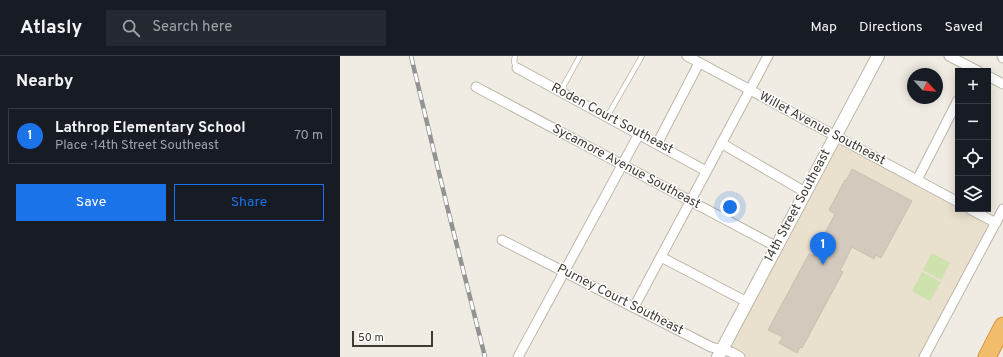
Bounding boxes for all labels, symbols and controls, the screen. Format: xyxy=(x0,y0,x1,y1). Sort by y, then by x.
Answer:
search box xyxy=(106,10,386,46)
text: Atlasly xyxy=(20,16,82,40)
icon: search xyxy=(120,17,142,39)
text: Search here xyxy=(152,18,232,37)
text: Map xyxy=(811,19,837,36)
text: Directions xyxy=(859,19,923,36)
text: Saved xyxy=(945,19,983,36)
north arrow xyxy=(907,68,943,104)
map controls xyxy=(955,68,991,212)
button: + xyxy=(955,68,991,104)
text: Nearby xyxy=(16,71,73,93)
street label: Roden Court Southeast xyxy=(548,80,676,158)
street label: Willet Avenue Southeast xyxy=(756,89,888,169)
button: − xyxy=(955,104,991,140)
text: Lathrop Elementary School xyxy=(55,119,246,138)
street label: Sycamore Avenue Southeast xyxy=(549,121,703,213)
text: 1 xyxy=(27,128,33,144)
text: 70 m xyxy=(294,128,323,144)
text: Place · 14th Street Southeast xyxy=(55,138,219,154)
button: locate xyxy=(955,140,991,176)
street label: 14th Street Southeast xyxy=(762,147,834,265)
button: layers xyxy=(955,176,991,212)
button: Save xyxy=(16,184,166,221)
button: Share xyxy=(174,184,324,221)
your location xyxy=(720,197,740,217)
pin: 1 xyxy=(810,232,836,265)
street label: Purney Court Southeast xyxy=(554,261,686,339)
scale bar xyxy=(352,329,433,348)
text: 50 m xyxy=(358,331,384,345)

